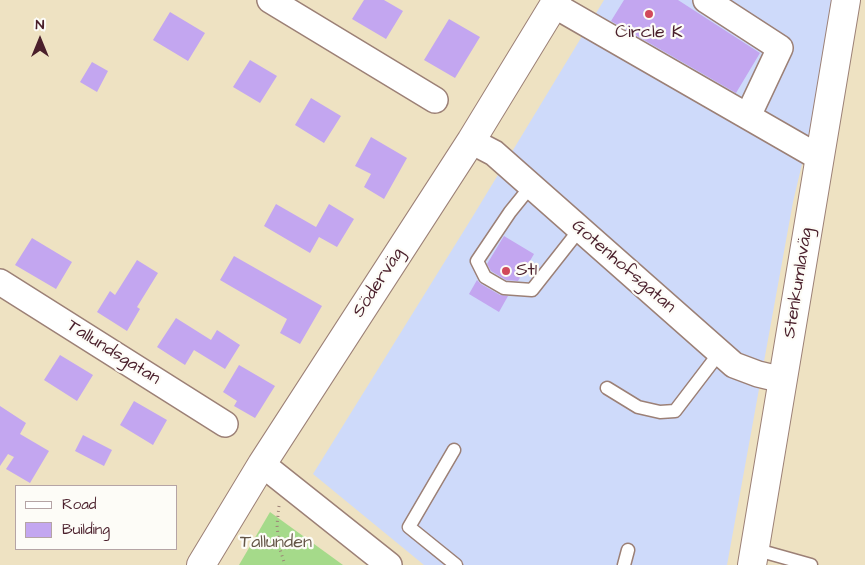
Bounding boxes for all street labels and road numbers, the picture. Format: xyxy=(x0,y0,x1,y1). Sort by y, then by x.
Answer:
street label: Gotenhofsgatan xyxy=(566,216,680,318)
street label: Stenkumlaväg xyxy=(780,226,818,340)
street label: Söderväg xyxy=(349,244,409,322)
street label: Tallundsgatan xyxy=(62,316,164,390)

